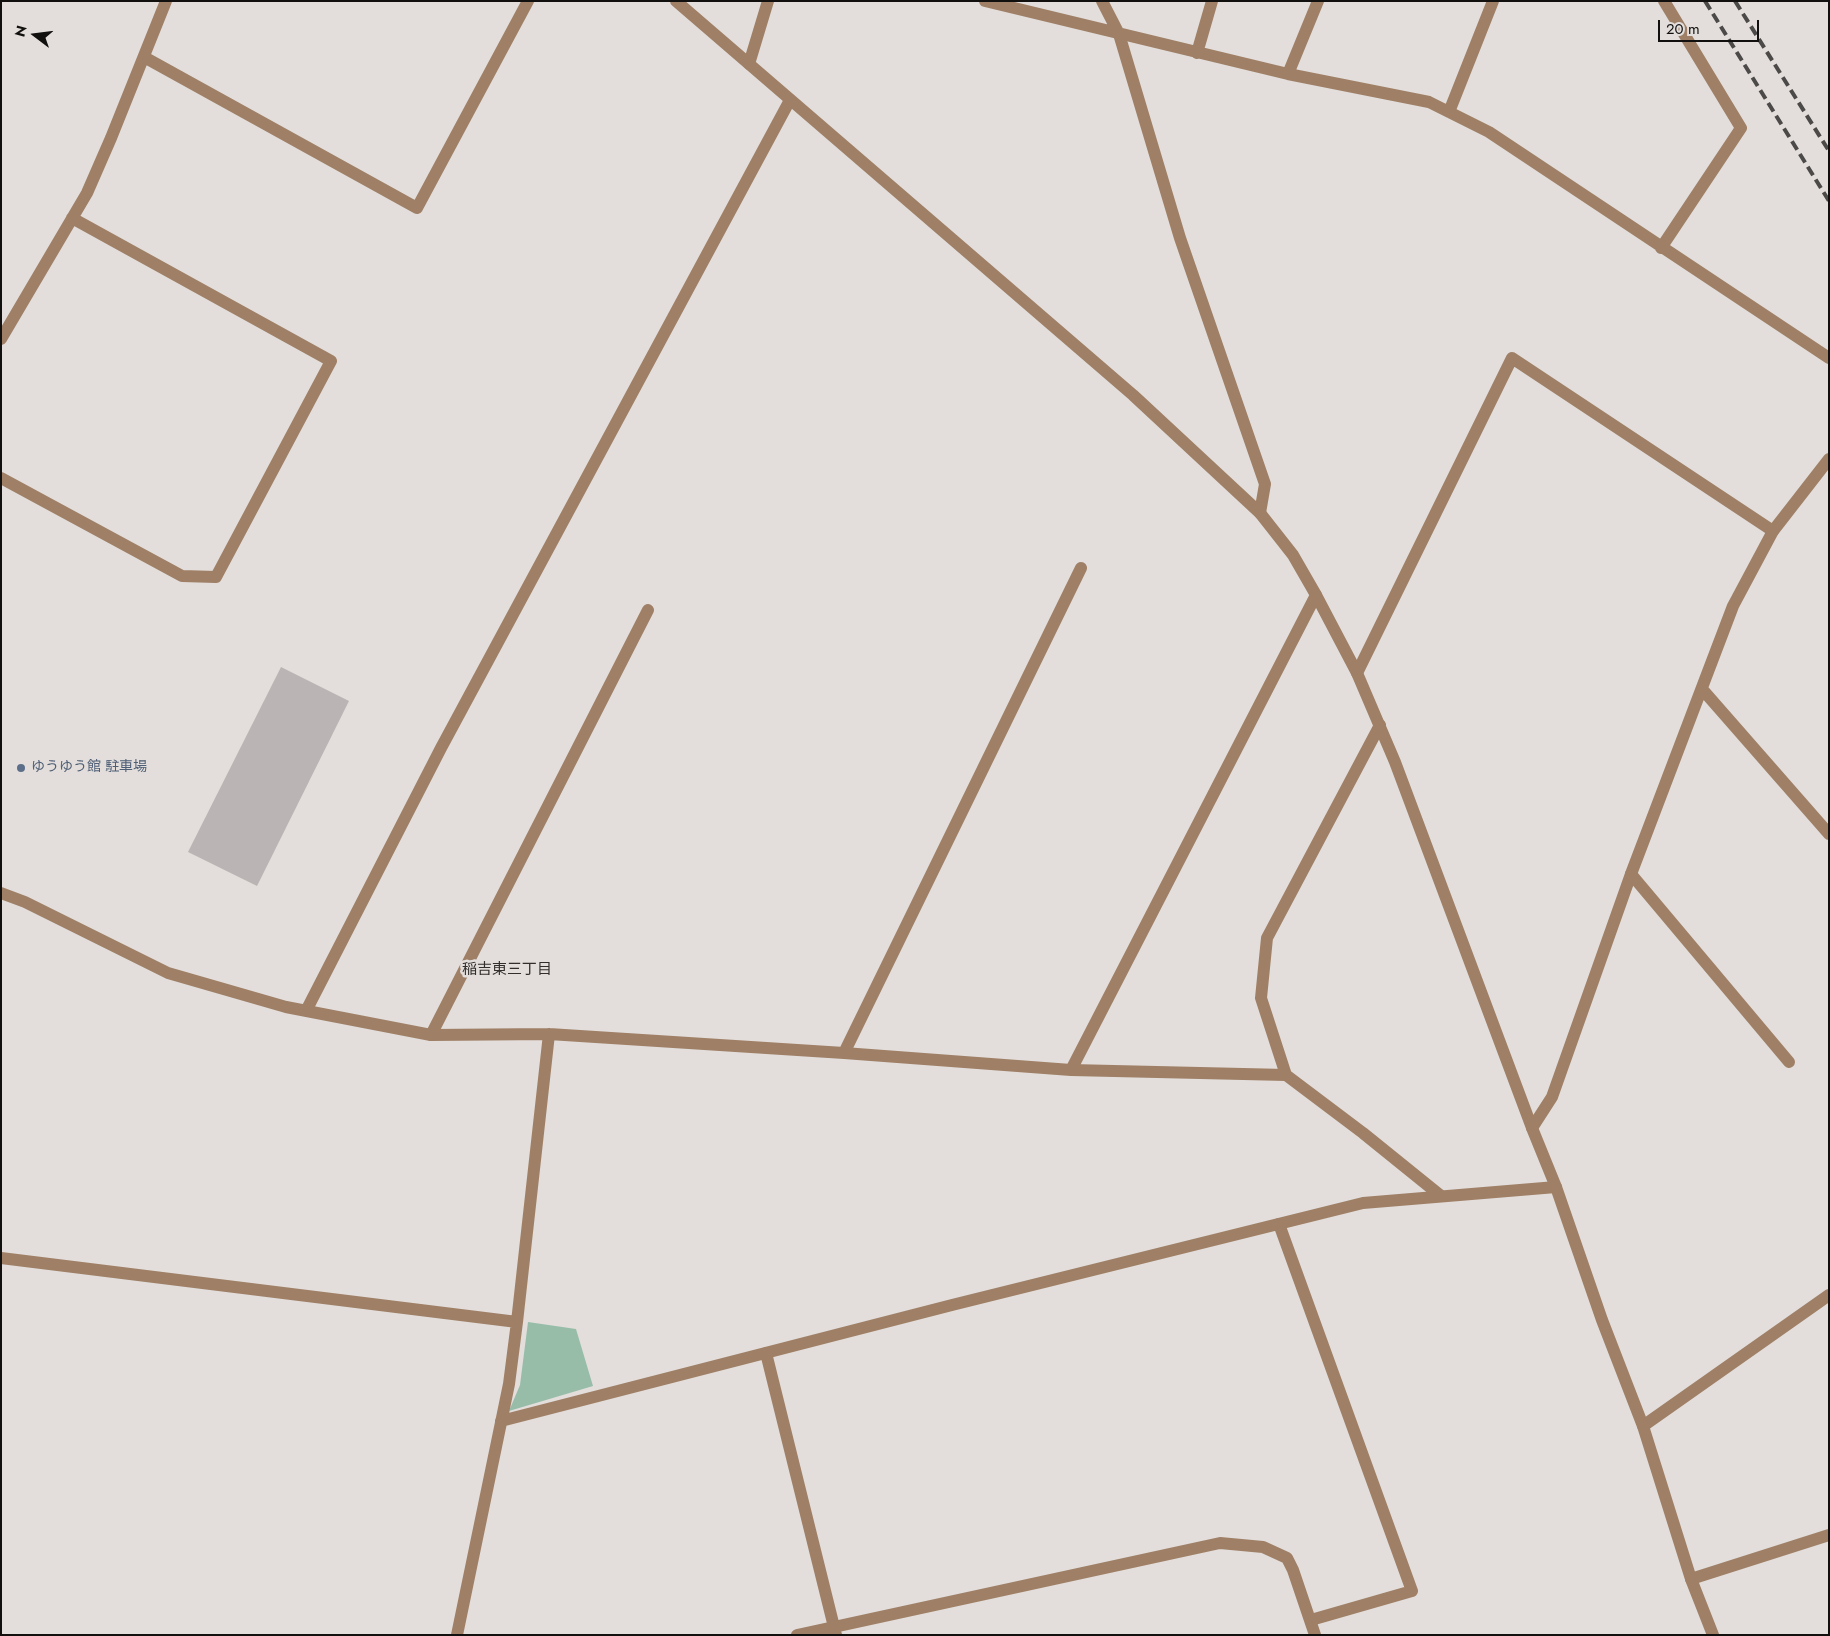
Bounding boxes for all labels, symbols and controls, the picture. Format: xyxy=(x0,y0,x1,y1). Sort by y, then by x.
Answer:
north arrow xyxy=(10,10,60,60)
scale bar xyxy=(1660,10,1761,42)
text: 20 m xyxy=(1666,18,1700,40)
text: N xyxy=(9,23,32,39)
place label: ゆうゆう館 駐車場 xyxy=(31,760,147,776)
marker: ゆうゆう館 駐車場 xyxy=(15,762,27,774)
district label: 稲吉東三丁目 xyxy=(462,961,552,979)

